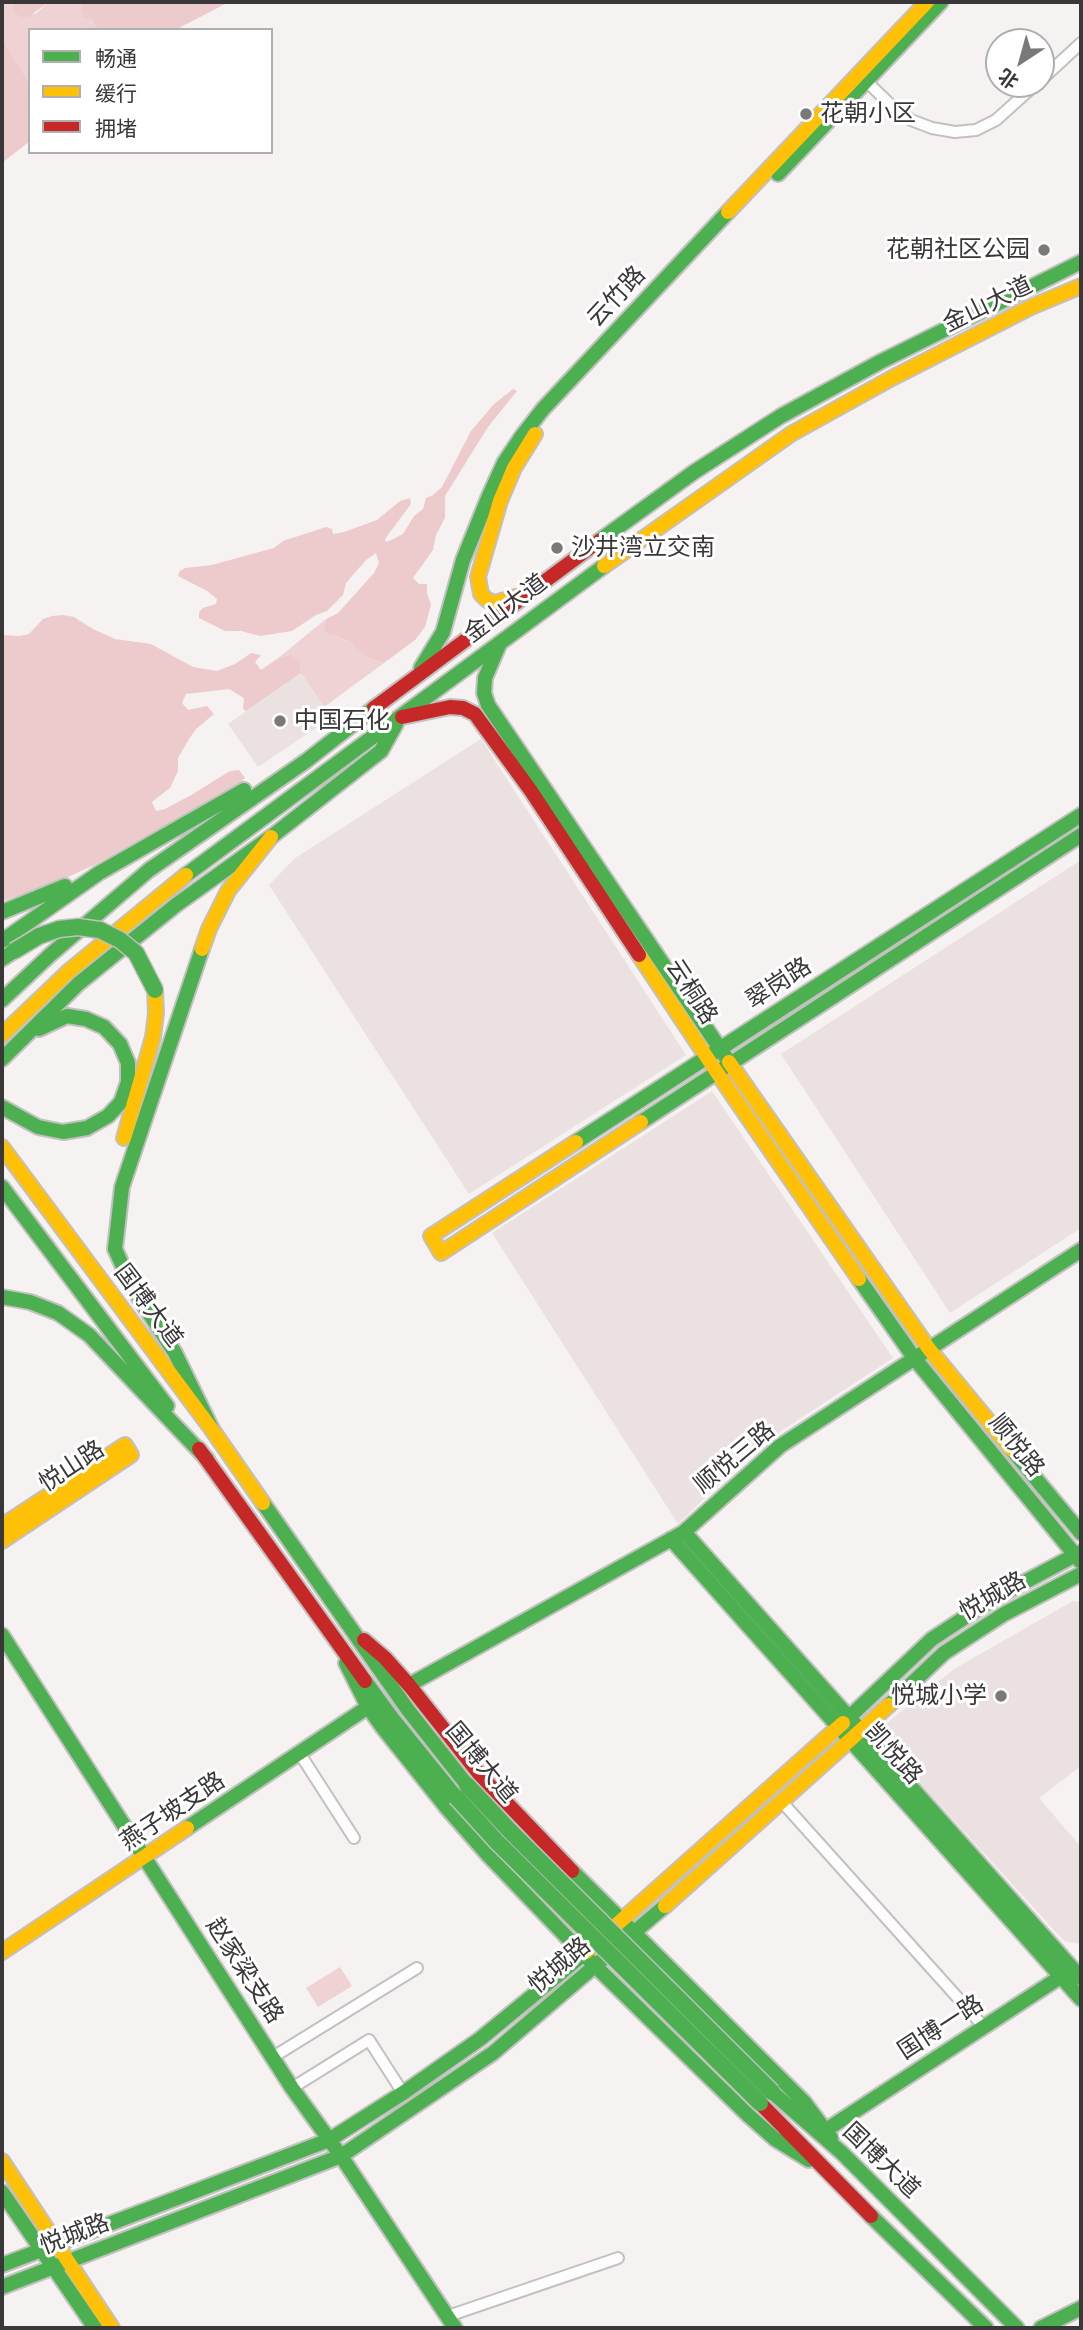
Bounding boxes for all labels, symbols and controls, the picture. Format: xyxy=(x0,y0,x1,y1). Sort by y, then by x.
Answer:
legend xyxy=(28,28,273,154)
north arrow xyxy=(985,28,1055,98)
text: 畅通 xyxy=(95,46,137,72)
text: 北 xyxy=(994,64,1023,94)
text: 缓行 xyxy=(95,81,137,107)
place label: 花朝小区 xyxy=(820,100,916,128)
marker: 花朝小区 xyxy=(798,106,814,122)
text: 拥堵 xyxy=(95,116,137,142)
place label: 花朝社区公园 xyxy=(886,236,1030,264)
marker: 花朝社区公园 xyxy=(1036,242,1052,258)
street label: 云竹路 xyxy=(582,261,652,333)
street label: 金山大道 xyxy=(939,271,1037,339)
place label: 沙井湾立交南 xyxy=(571,534,715,562)
marker: 沙井湾立交南 xyxy=(549,540,565,556)
street label: 金山大道 xyxy=(459,569,553,649)
place label: 中国石化 xyxy=(294,707,390,735)
marker: 中国石化 xyxy=(272,713,288,729)
street label: 翠岗路 xyxy=(741,952,817,1016)
street label: 云桐路 xyxy=(659,954,723,1030)
street label: 国博大道 xyxy=(108,1259,188,1353)
street label: 顺悦路 xyxy=(982,1409,1050,1483)
street label: 顺悦三路 xyxy=(689,1416,781,1500)
street label: 悦山路 xyxy=(34,1435,110,1499)
street label: 悦城路 xyxy=(955,1567,1031,1627)
place label: 悦城小学 xyxy=(891,1682,987,1710)
marker: 悦城小学 xyxy=(993,1688,1009,1704)
street label: 国博大道 xyxy=(439,1717,523,1809)
street label: 凯悦路 xyxy=(858,1718,928,1790)
street label: 燕子坡支路 xyxy=(115,1767,231,1857)
street label: 赵家梁支路 xyxy=(199,1913,289,2029)
street label: 悦城路 xyxy=(523,1932,597,2000)
street label: 国博一路 xyxy=(893,1990,989,2066)
street label: 国博大道 xyxy=(836,2117,926,2205)
street label: 悦城路 xyxy=(36,2209,114,2261)

